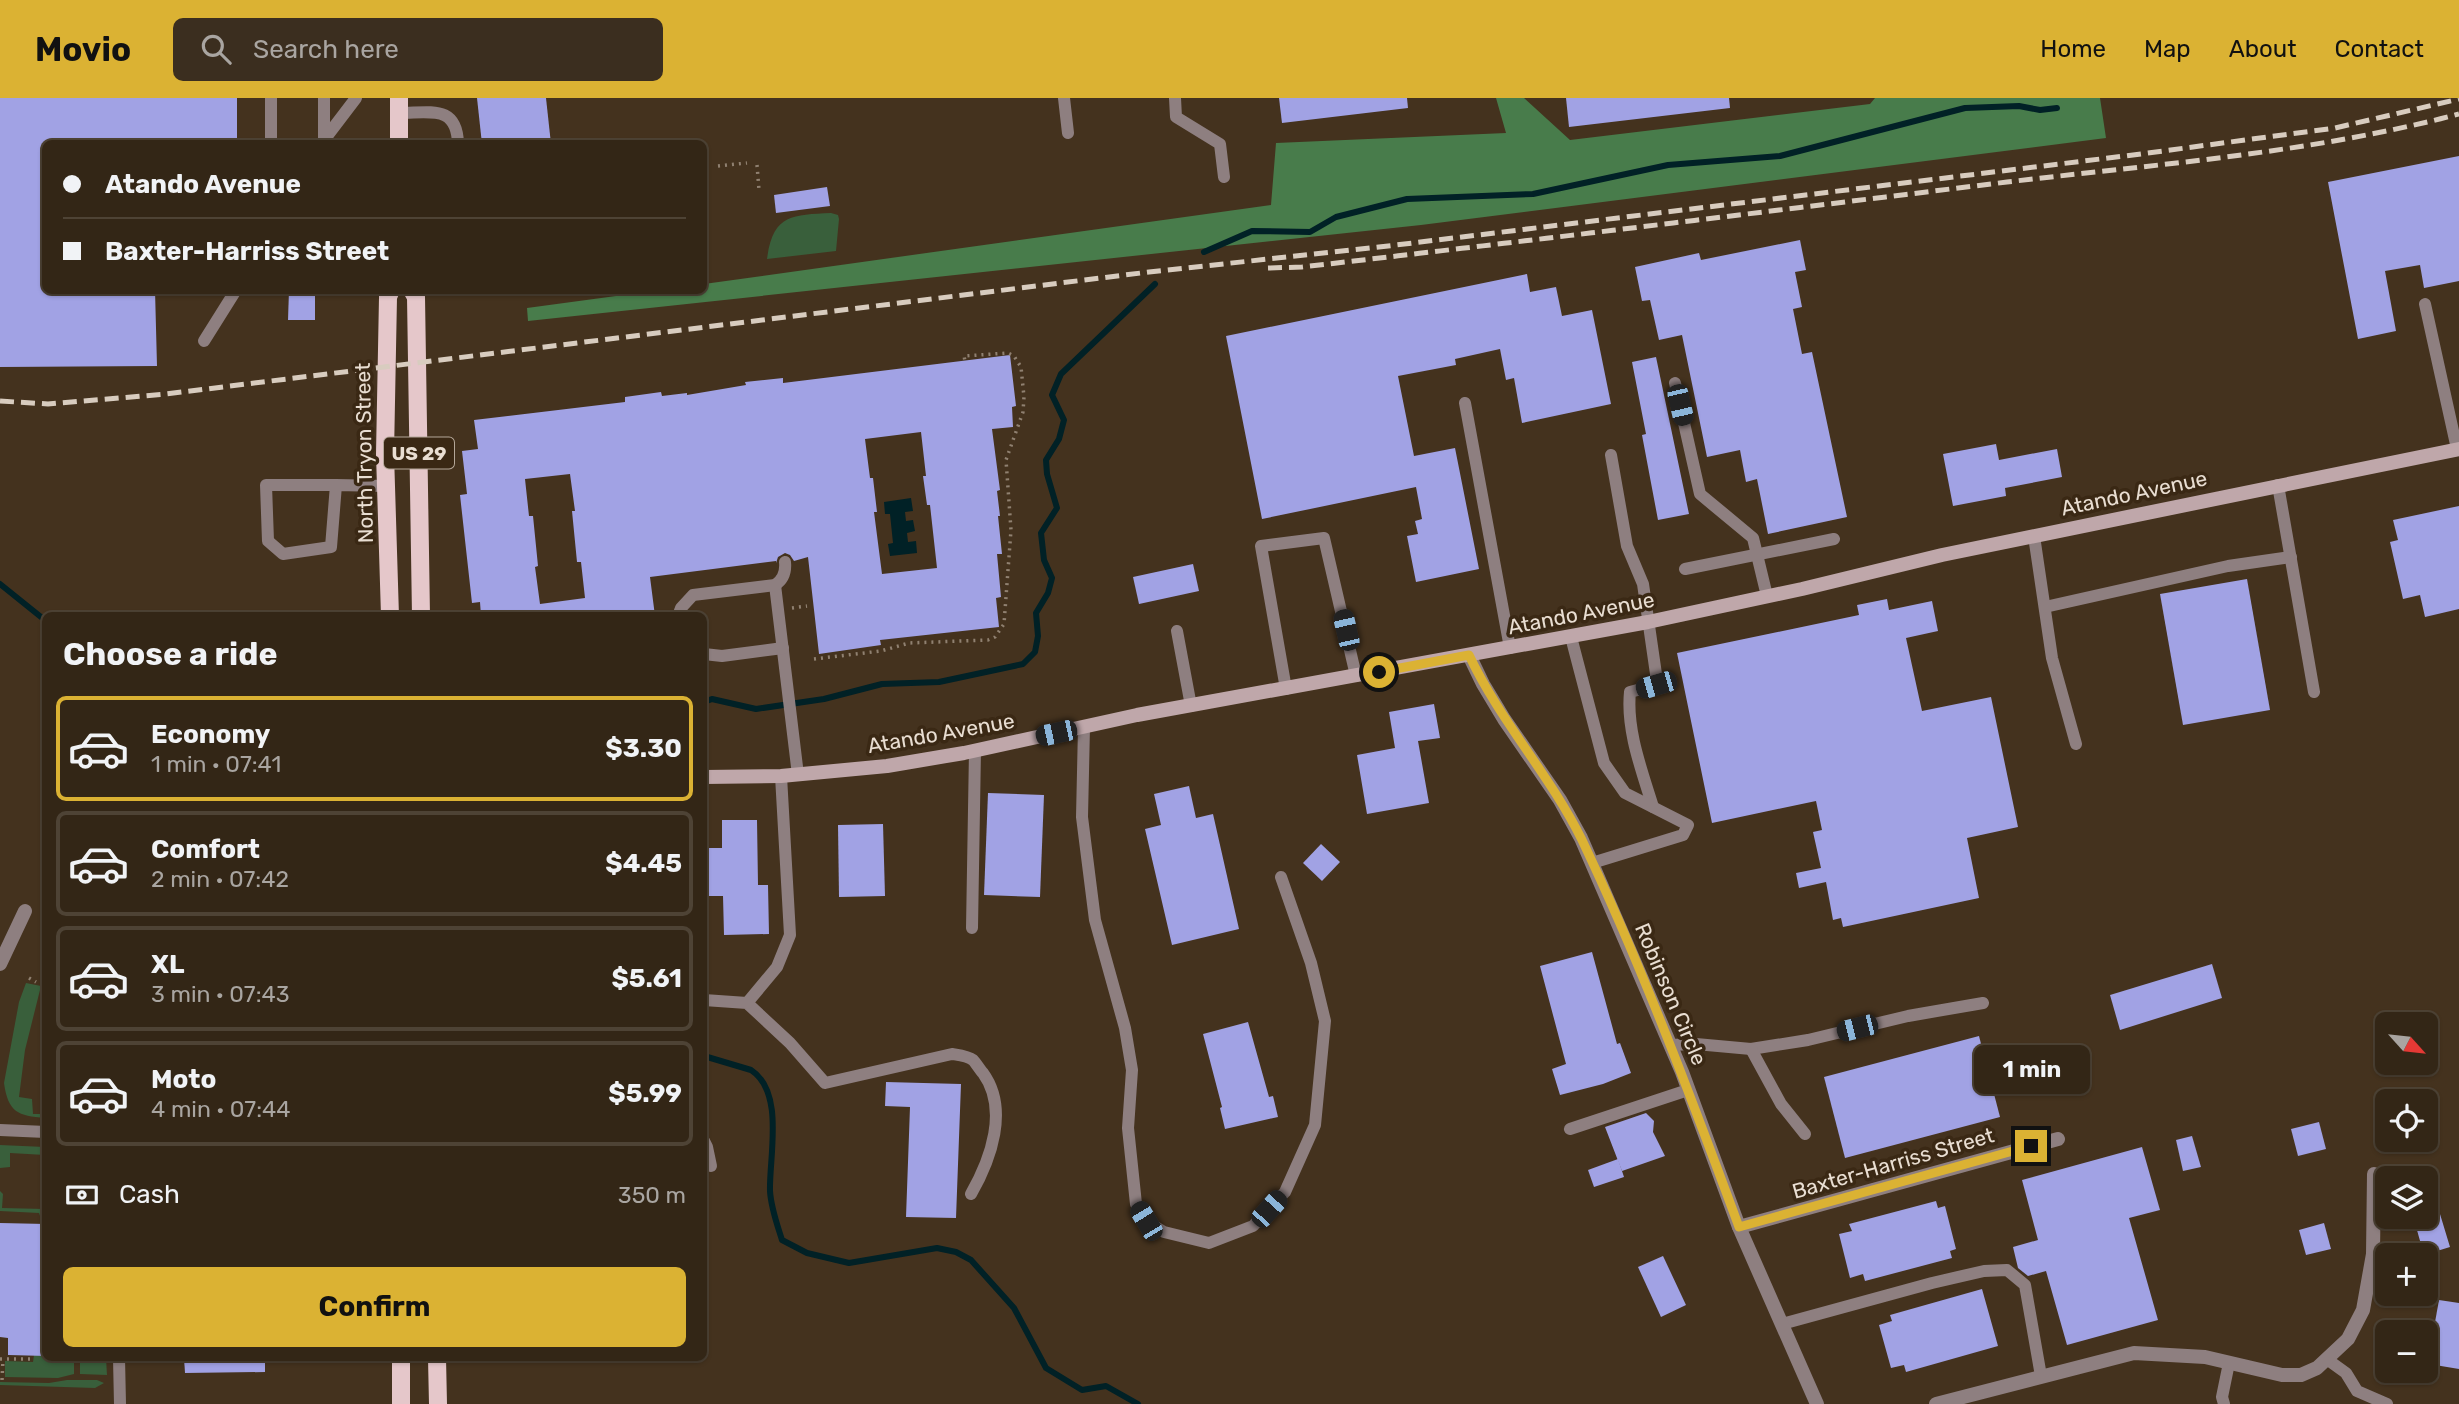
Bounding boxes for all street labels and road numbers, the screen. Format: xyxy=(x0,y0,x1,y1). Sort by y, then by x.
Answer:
street label: North Tryon Street xyxy=(350,363,378,543)
road number: US 29 xyxy=(384,438,454,468)
street label: Atando Avenue xyxy=(2059,465,2209,521)
street label: Atando Avenue xyxy=(1506,587,1656,639)
street label: Atando Avenue xyxy=(866,708,1016,758)
street label: Robinson Circle xyxy=(1630,919,1712,1069)
street label: Baxter-Harriss Street xyxy=(1789,1122,1997,1204)

